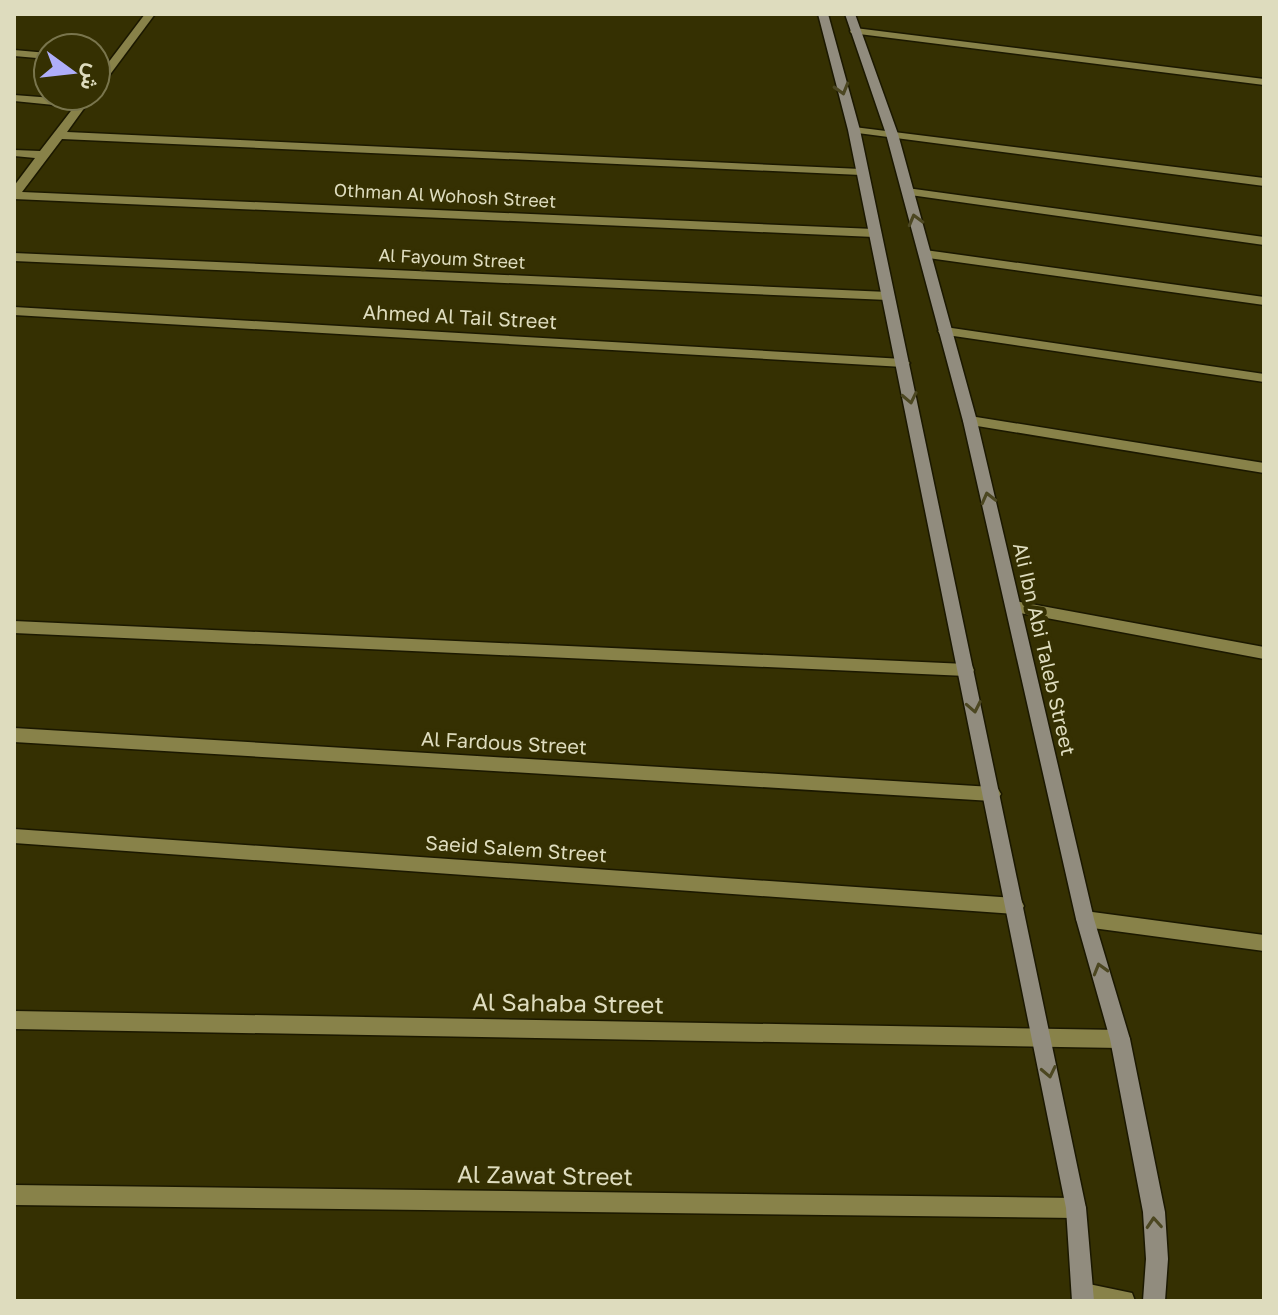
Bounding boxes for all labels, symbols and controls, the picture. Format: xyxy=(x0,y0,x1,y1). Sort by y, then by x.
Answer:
north arrow xyxy=(32,32,112,112)
text: ش xyxy=(74,61,108,94)
one-way arrow xyxy=(833,82,850,96)
street label: Othman Al Wohosh Street xyxy=(333,178,557,212)
one-way arrow xyxy=(908,213,924,227)
street label: Al Fayoum Street xyxy=(378,243,526,273)
street label: Ahmed Al Tail Street xyxy=(362,299,558,333)
one-way arrow xyxy=(901,391,918,404)
one-way arrow xyxy=(981,492,998,506)
street label: Ali Ibn Abi Taleb Street xyxy=(1009,540,1081,758)
one-way arrow xyxy=(965,700,982,714)
street label: Al Fardous Street xyxy=(421,726,588,758)
street label: Saeid Salem Street xyxy=(424,830,608,866)
one-way arrow xyxy=(1093,963,1109,977)
street label: Al Sahaba Street xyxy=(472,986,664,1019)
one-way arrow xyxy=(1039,1065,1056,1079)
street label: Al Zawat Street xyxy=(457,1158,633,1191)
one-way arrow xyxy=(1146,1216,1163,1229)

